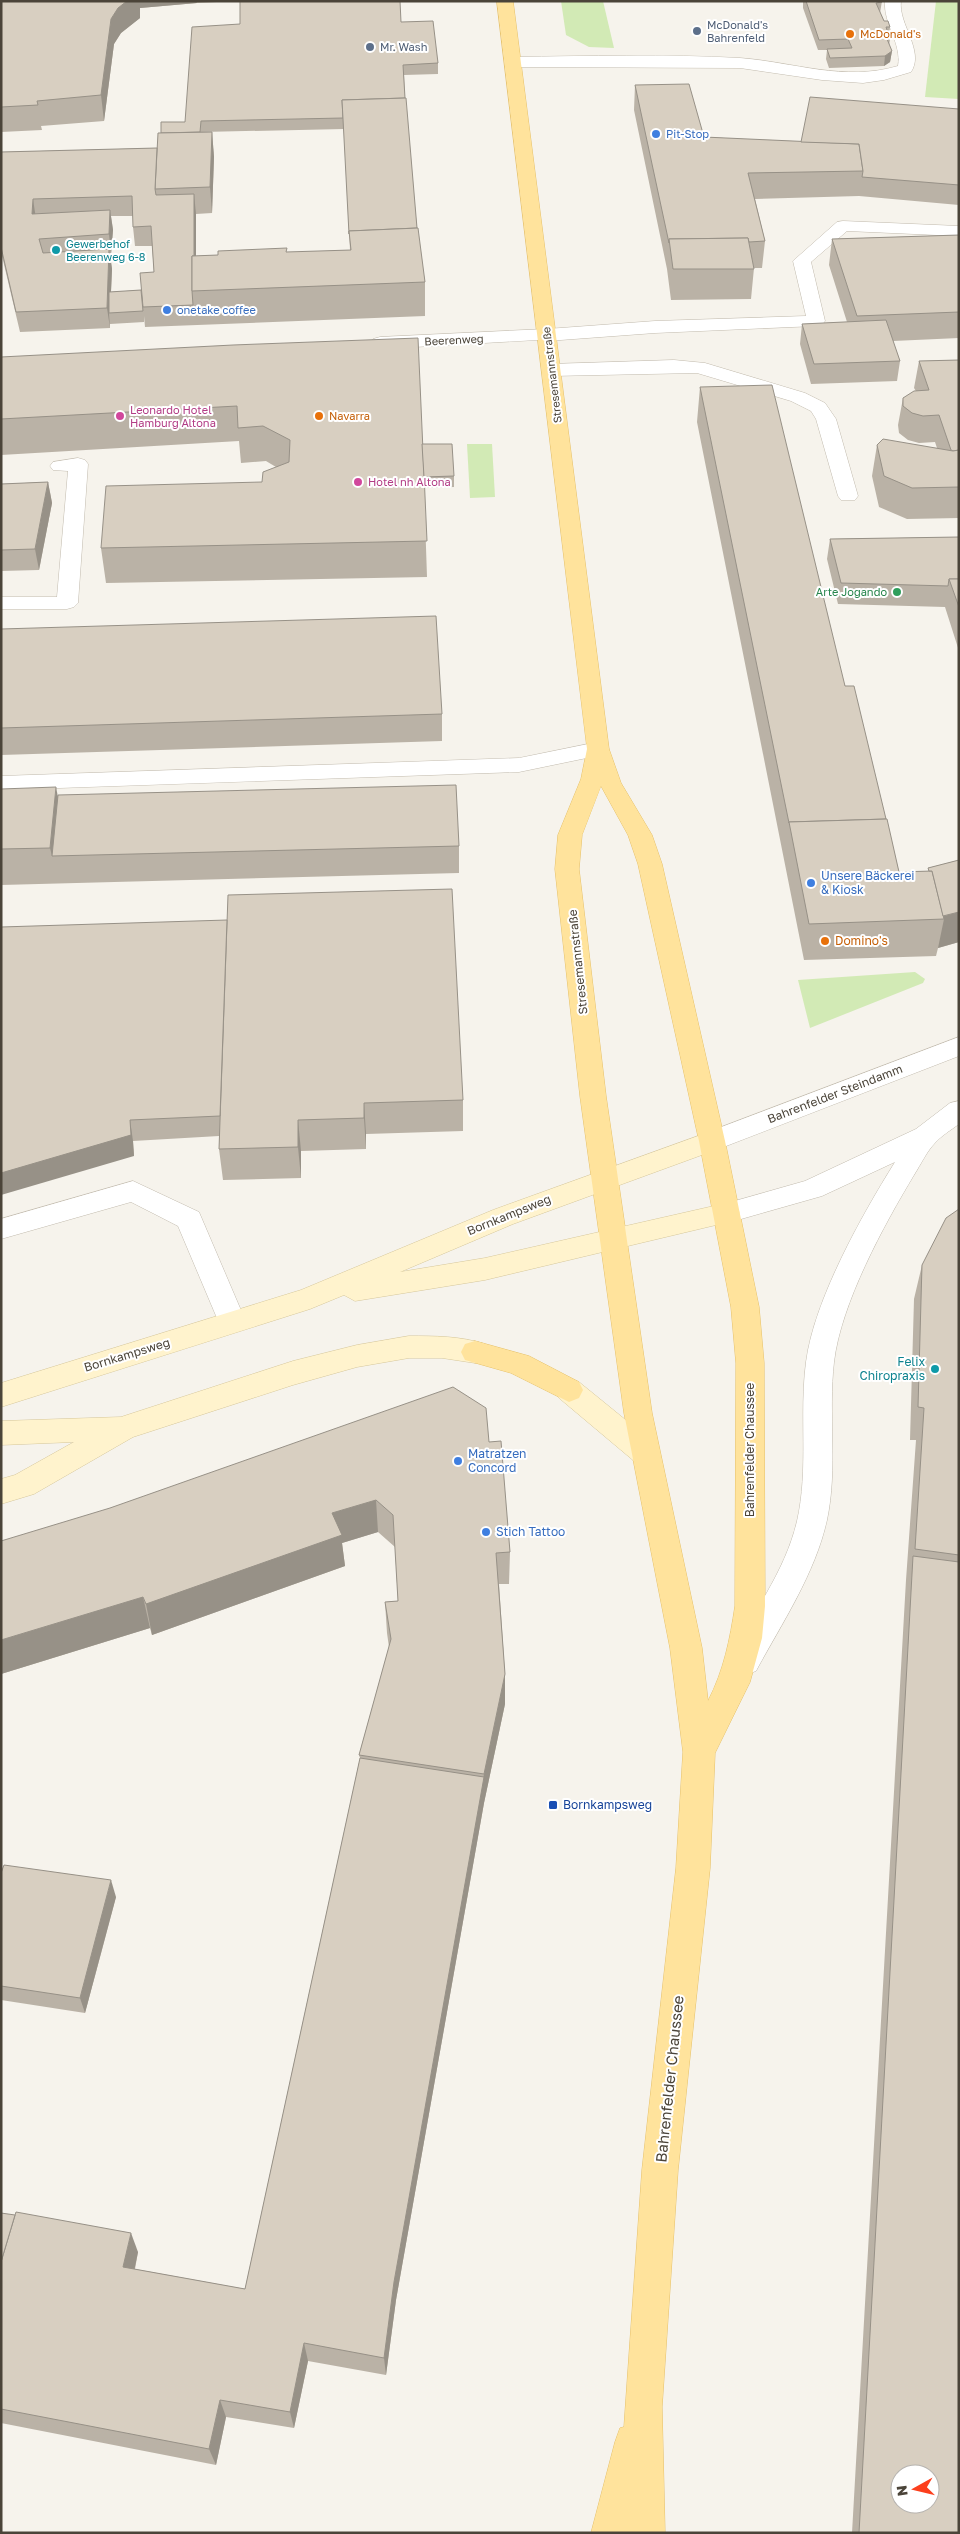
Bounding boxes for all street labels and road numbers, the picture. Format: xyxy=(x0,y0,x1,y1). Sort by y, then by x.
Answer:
street label: Stresemannstraße xyxy=(539,326,564,424)
street label: Beerenweg xyxy=(424,331,484,348)
street label: Stresemannstraße xyxy=(565,909,590,1015)
street label: Bahrenfelder Steindamm xyxy=(765,1061,904,1126)
street label: Bornkampsweg xyxy=(465,1191,553,1238)
street label: Bornkampsweg xyxy=(82,1334,172,1375)
street label: Bahrenfelder Chaussee xyxy=(742,1383,757,1517)
street label: Bahrenfelder Chaussee xyxy=(651,1994,687,2163)

